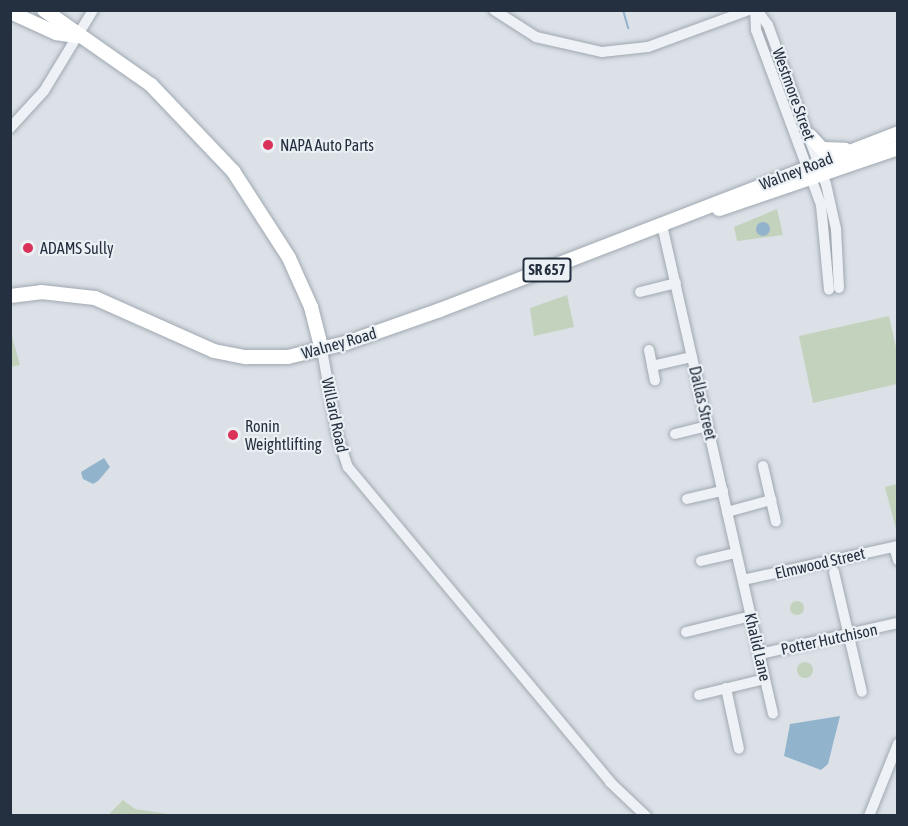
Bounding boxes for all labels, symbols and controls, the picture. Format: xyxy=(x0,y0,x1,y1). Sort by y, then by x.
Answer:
street label: Westmore Street xyxy=(768,45,820,143)
place label: NAPA Auto Parts xyxy=(280,135,374,155)
marker: NAPA Auto Parts xyxy=(261,138,275,152)
street label: Walney Road xyxy=(757,148,835,194)
place label: ADAMS Sully xyxy=(40,238,114,258)
marker: ADAMS Sully xyxy=(21,241,35,255)
road number: SR 657 xyxy=(522,258,572,282)
street label: Walney Road xyxy=(299,323,379,363)
street label: Dallas Street xyxy=(685,364,721,442)
street label: Willard Road xyxy=(318,376,352,454)
place label: Ronin Weightlifting xyxy=(245,416,322,454)
marker: Ronin Weightlifting xyxy=(226,428,240,442)
street label: Elmwood Street xyxy=(773,543,867,583)
street label: Khalid Lane xyxy=(741,611,775,683)
street label: Potter Hutchison xyxy=(779,619,879,659)

